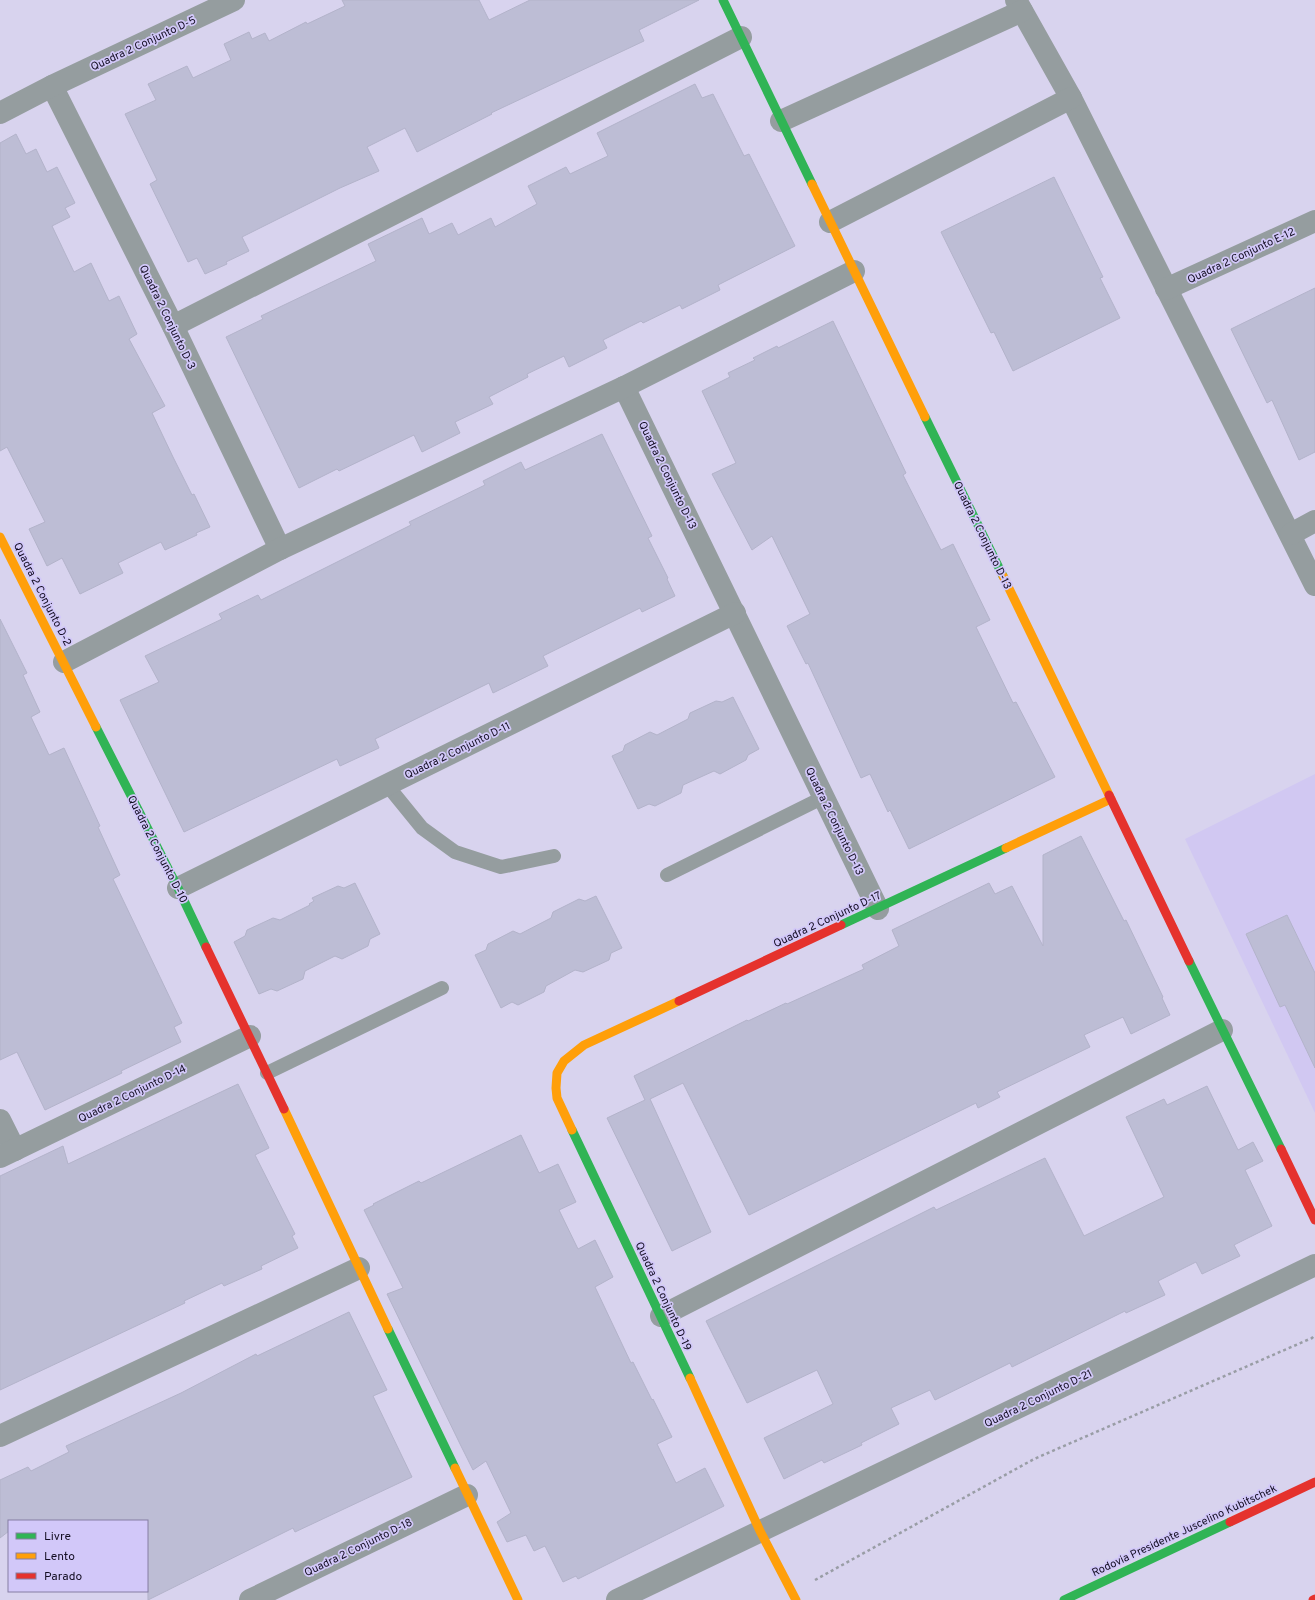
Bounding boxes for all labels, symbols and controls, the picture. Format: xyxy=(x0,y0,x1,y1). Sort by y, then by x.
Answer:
street label: Quadra 2 Conjunto D-5 xyxy=(89,13,198,74)
street label: Quadra 2 Conjunto E-12 xyxy=(1185,225,1298,287)
street label: Quadra 2 Conjunto D-3 xyxy=(136,263,198,372)
street label: Quadra 2 Conjunto D-13 xyxy=(635,419,699,532)
street label: Quadra 2 Conjunto D-13 xyxy=(950,479,1014,592)
street label: Quadra 2 Conjunto D-2 xyxy=(10,540,74,649)
street label: Quadra 2 Conjunto D-11 xyxy=(402,719,513,783)
street label: Quadra 2 Conjunto D-13 xyxy=(802,765,866,878)
street label: Quadra 2 Conjunto D-10 xyxy=(124,793,190,906)
street label: Quadra 2 Conjunto D-17 xyxy=(771,889,884,951)
street label: Quadra 2 Conjunto D-14 xyxy=(76,1062,189,1126)
street label: Quadra 2 Conjunto D-19 xyxy=(632,1240,694,1353)
street label: Quadra 2 Conjunto D-21 xyxy=(982,1367,1095,1431)
street label: Rodovia Presidente Juscelino Kubitschek xyxy=(1090,1482,1279,1580)
street label: Quadra 2 Conjunto D-18 xyxy=(302,1516,415,1580)
legend xyxy=(8,1520,148,1592)
text: Livre xyxy=(44,1529,71,1545)
text: Lento xyxy=(44,1549,75,1565)
text: Parado xyxy=(44,1569,82,1585)

